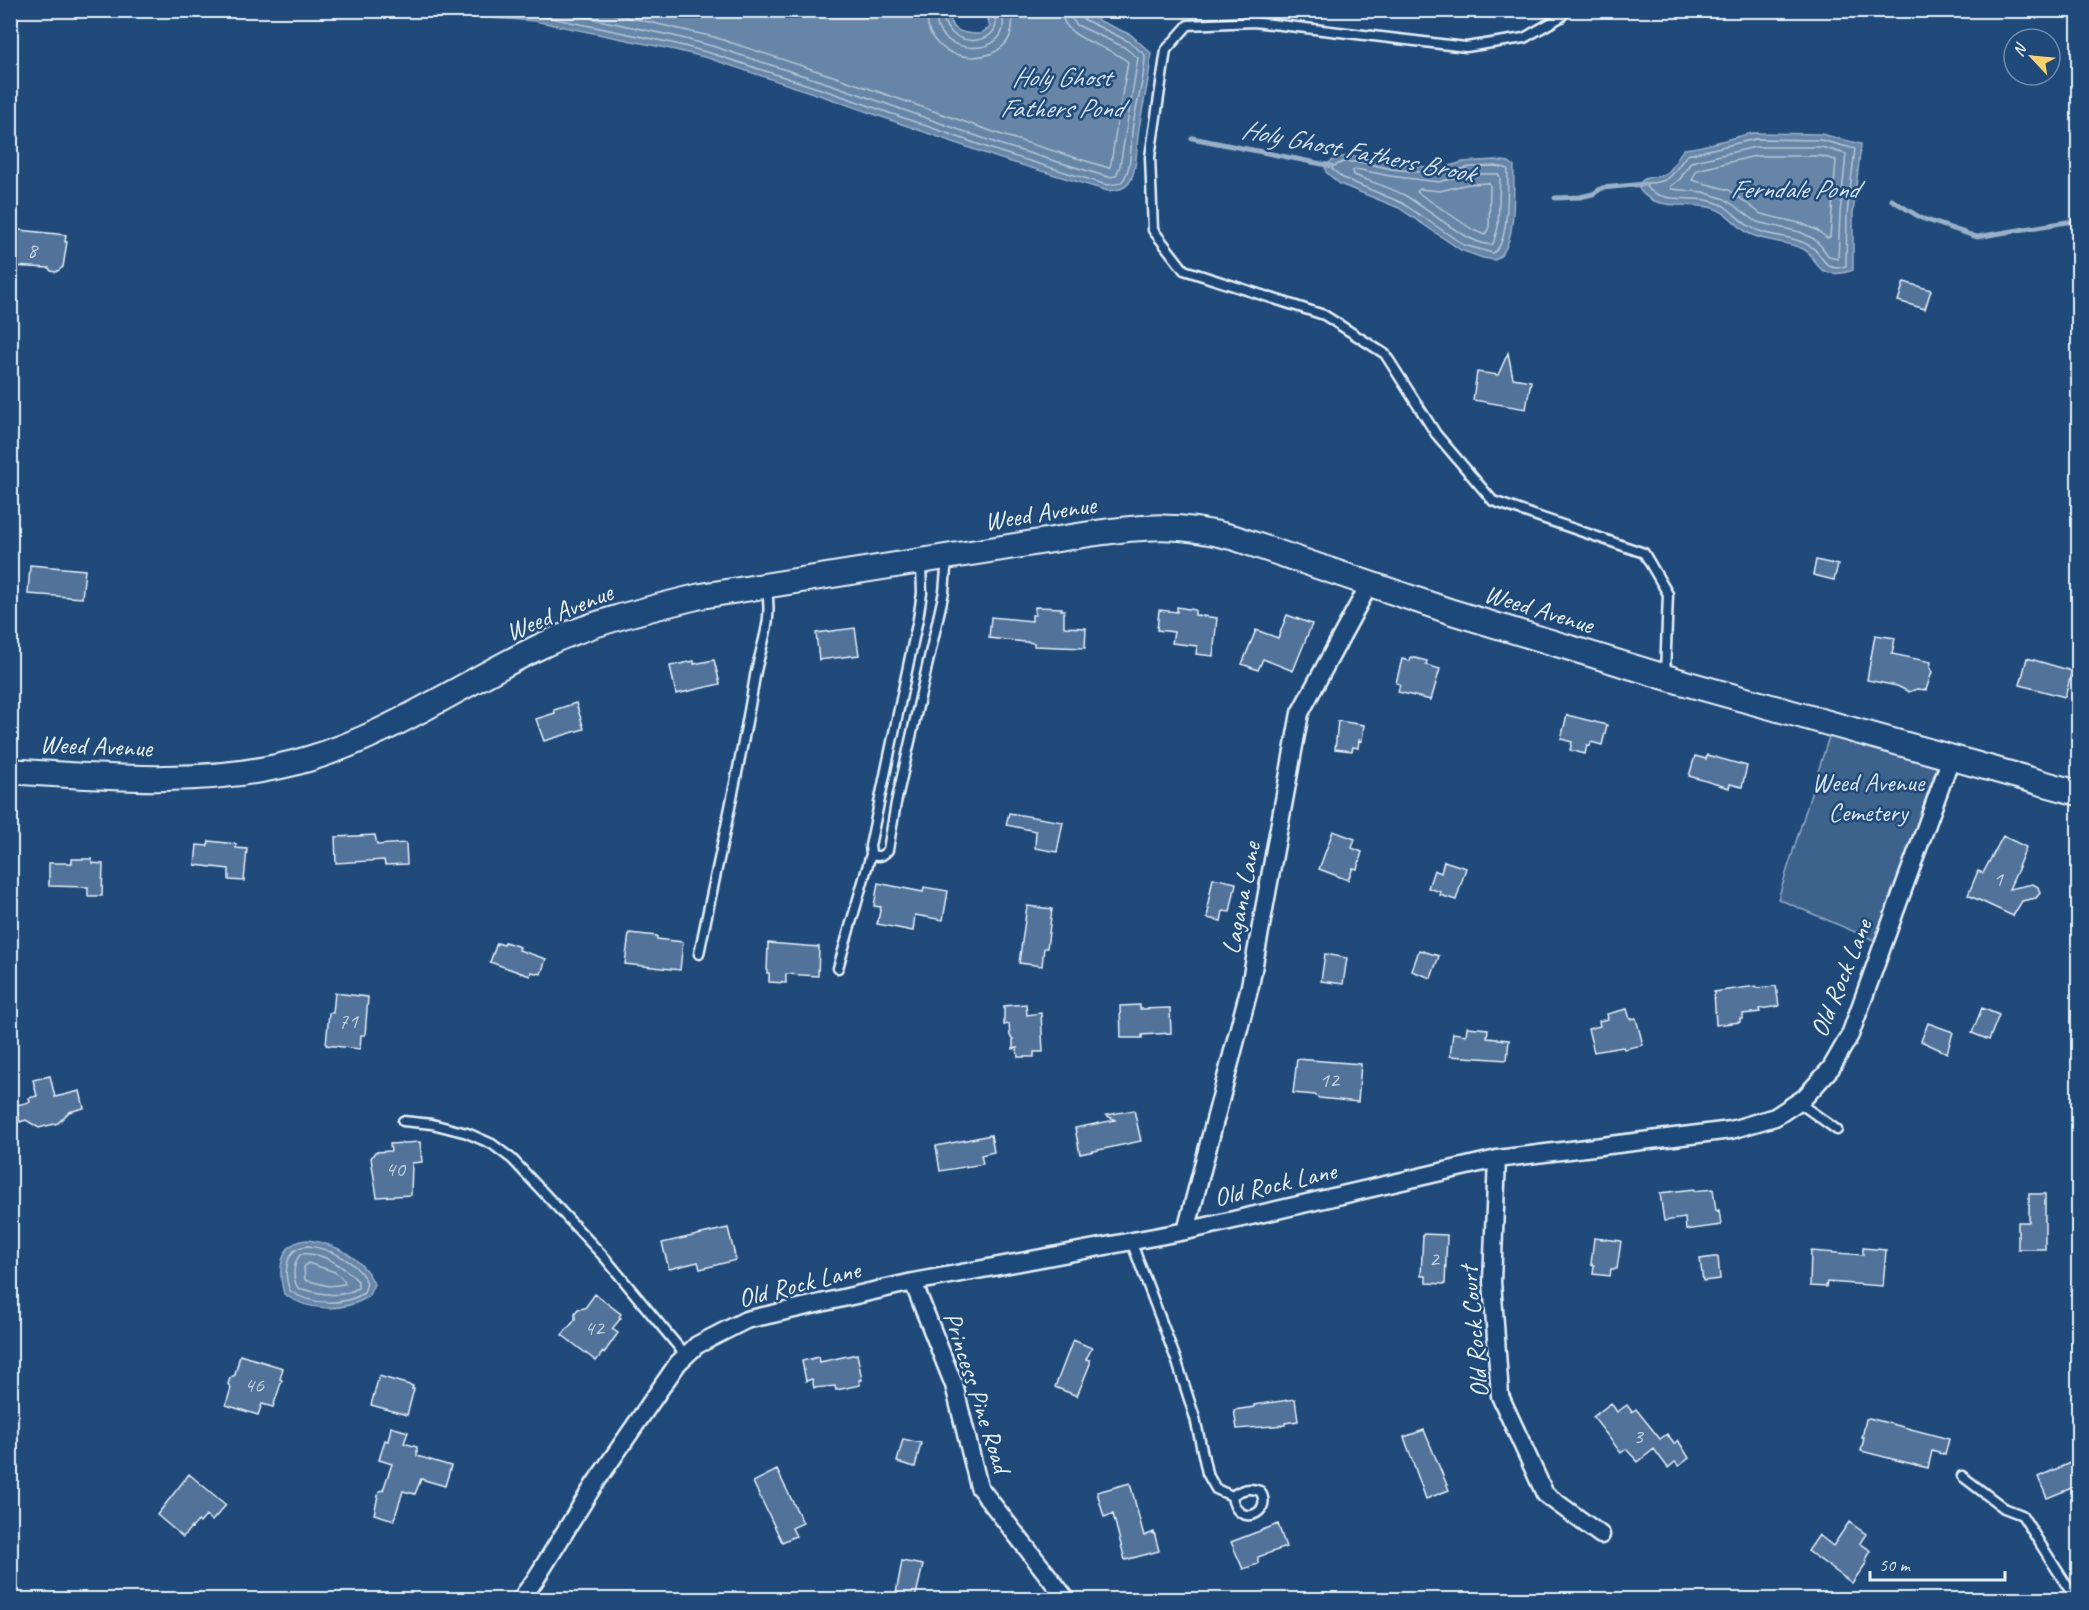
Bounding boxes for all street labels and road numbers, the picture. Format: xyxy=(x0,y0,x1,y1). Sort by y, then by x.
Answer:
street label: Weed Avenue xyxy=(982,488,1100,538)
street label: Weed Avenue xyxy=(501,575,619,648)
street label: Weed Avenue xyxy=(1480,577,1599,642)
street label: Weed Avenue xyxy=(39,728,154,765)
street label: Lagana Lane xyxy=(1214,838,1268,957)
street label: Old Rock Lane xyxy=(1802,913,1880,1042)
street label: Old Rock Lane xyxy=(1211,1154,1341,1214)
street label: Old Rock Lane xyxy=(735,1253,865,1315)
street label: Old Rock Court xyxy=(1452,1261,1496,1399)
street label: Princess Pine Road xyxy=(936,1308,1020,1480)

